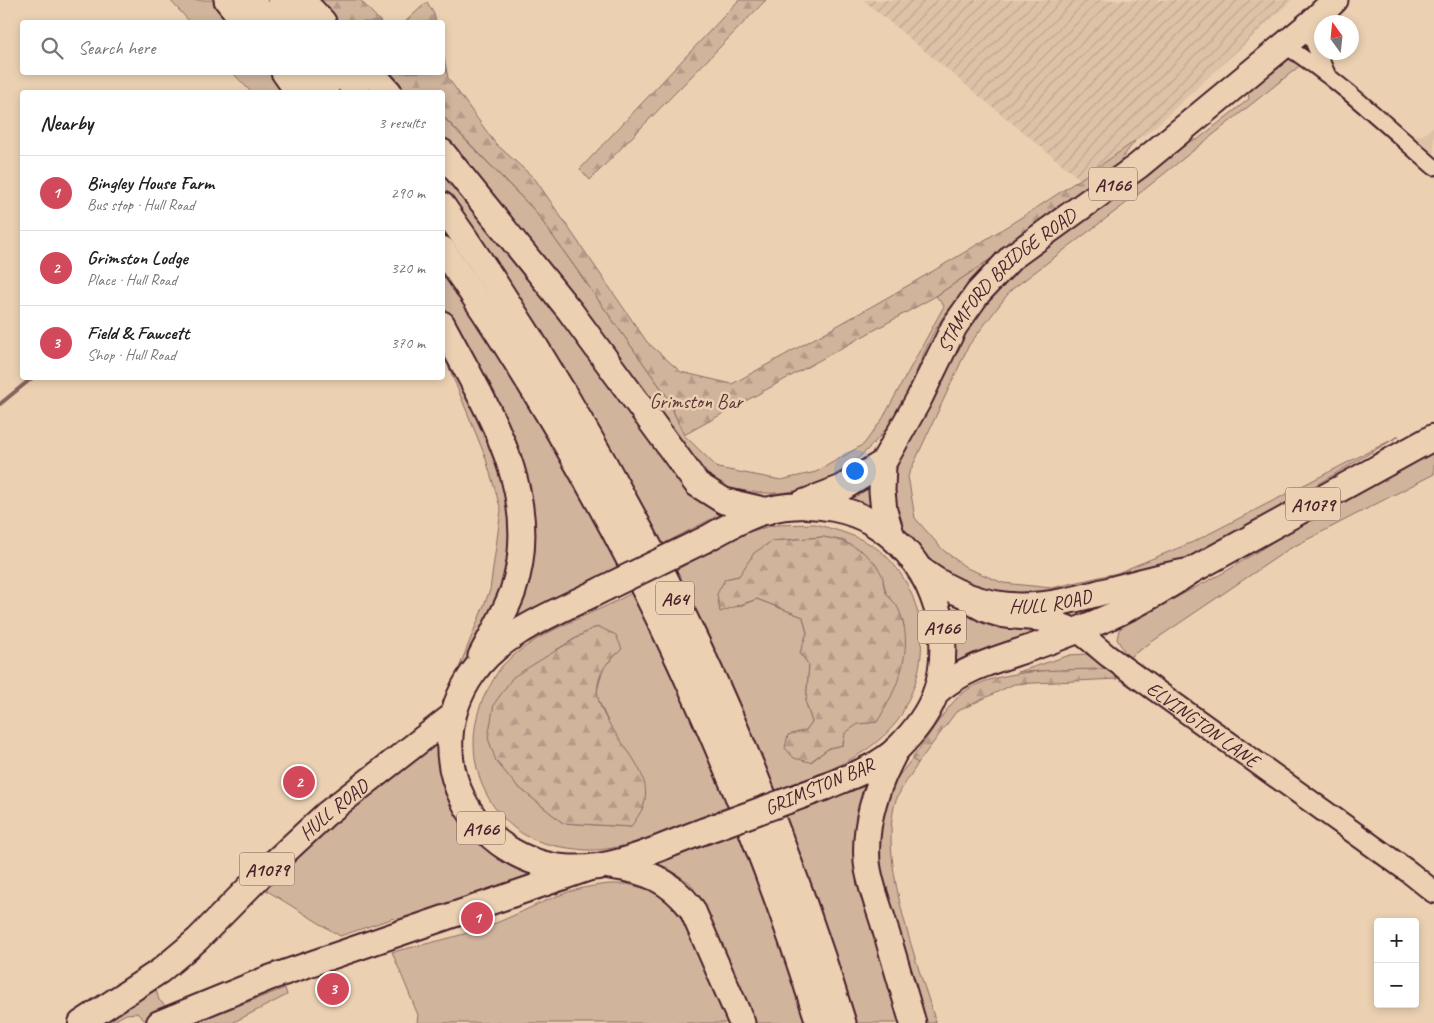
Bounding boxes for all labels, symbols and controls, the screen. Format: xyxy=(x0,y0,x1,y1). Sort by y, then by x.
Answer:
north arrow xyxy=(1314,15,1359,60)
search box xyxy=(20,20,445,75)
icon: search xyxy=(38,34,66,62)
text: Search here xyxy=(78,36,155,60)
text: Nearby xyxy=(40,110,93,136)
text: 3 results xyxy=(378,113,425,133)
road number: A166 xyxy=(1089,168,1137,200)
text: Bingley House Farm xyxy=(87,171,214,195)
text: 1 xyxy=(52,183,60,203)
text: 290 m xyxy=(391,183,425,203)
text: Bus stop · Hull Road xyxy=(87,195,195,215)
street label: STAMFORD BRIDGE ROAD xyxy=(932,201,1083,357)
text: Grimston Lodge xyxy=(87,246,188,270)
text: 2 xyxy=(52,258,60,278)
text: 320 m xyxy=(391,258,425,278)
text: Place · Hull Road xyxy=(87,270,177,290)
text: Field & Fawcett xyxy=(87,321,189,345)
text: 3 xyxy=(52,333,60,353)
text: 370 m xyxy=(391,333,425,353)
text: Shop · Hull Road xyxy=(87,345,176,365)
park label: Grimston Bar xyxy=(649,389,744,414)
your location xyxy=(842,458,868,484)
road number: A1079 xyxy=(1286,488,1340,520)
road number: A64 xyxy=(656,582,694,614)
street label: HULL ROAD xyxy=(1009,583,1096,619)
road number: A166 xyxy=(918,610,966,644)
street label: ELVINGTON LANE xyxy=(1142,676,1266,775)
street label: GRIMSTON BAR xyxy=(761,751,879,821)
pin: 2 xyxy=(283,763,315,801)
street label: HULL ROAD xyxy=(294,773,375,846)
road number: A166 xyxy=(457,811,505,844)
road number: A1079 xyxy=(240,852,294,886)
pin: 1 xyxy=(461,899,493,937)
map controls xyxy=(1374,918,1419,1008)
button: + xyxy=(1374,918,1419,963)
button: − xyxy=(1374,963,1419,1008)
pin: 3 xyxy=(317,970,349,1008)

